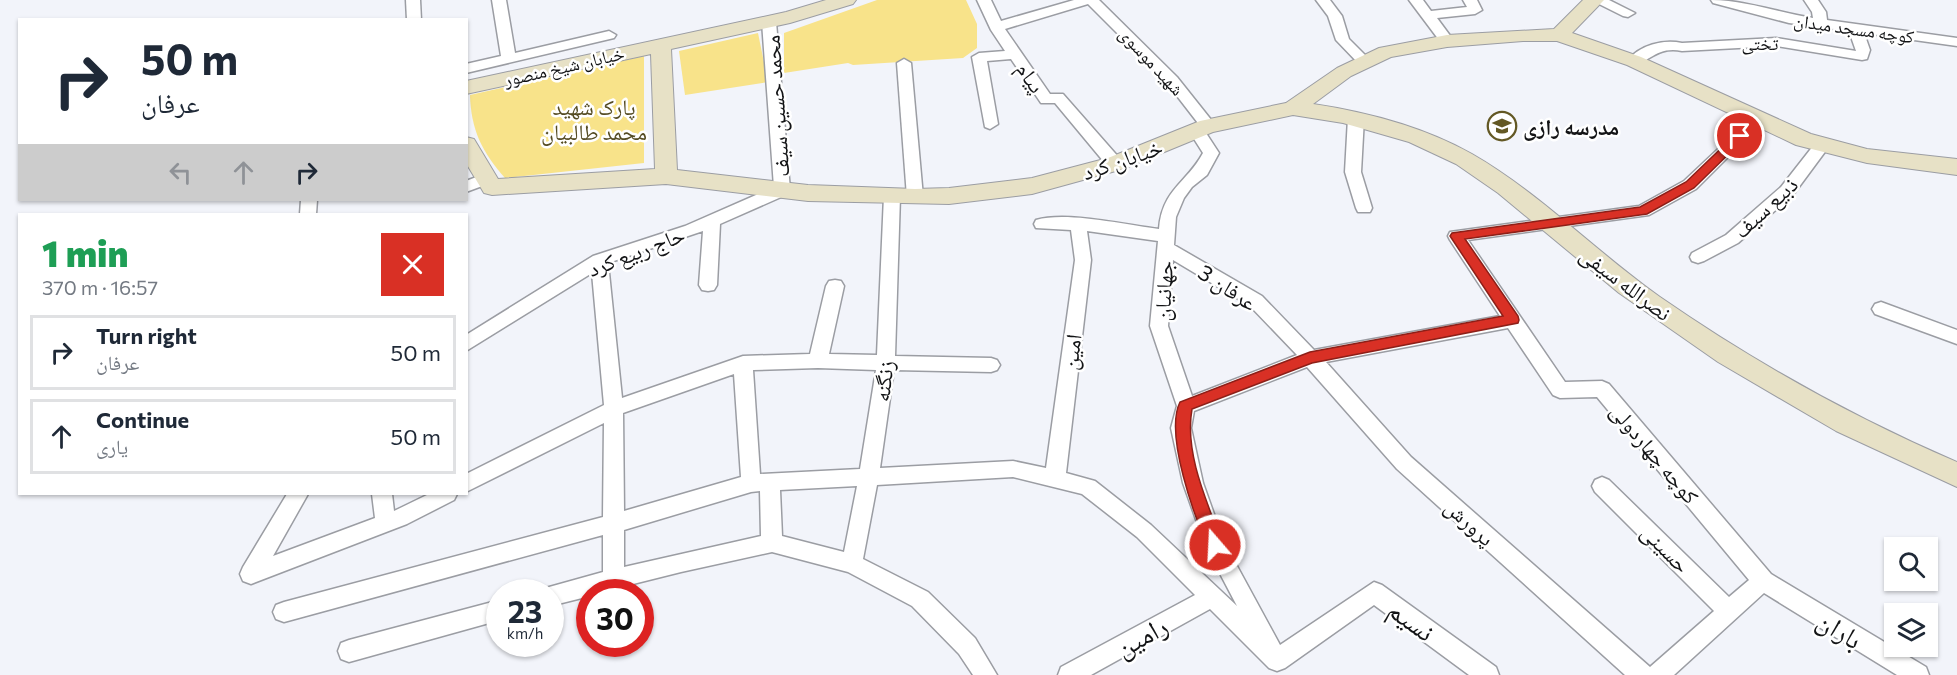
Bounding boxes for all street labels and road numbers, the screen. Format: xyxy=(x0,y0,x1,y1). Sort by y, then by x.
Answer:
street label: کوچه مسجد میدان xyxy=(1792,9,1916,48)
street label: شهید موسوی xyxy=(1114,22,1189,100)
street label: تختی xyxy=(1741,32,1779,55)
street label: محمد حسین سیف xyxy=(758,34,795,178)
street label: خیابان شیخ منصور xyxy=(501,41,627,93)
street label: پیام xyxy=(1009,56,1051,99)
street label: خیابان کرد xyxy=(1078,133,1166,186)
street label: ذبیع سیف xyxy=(1727,170,1803,244)
street label: حاج ربیع کرد xyxy=(584,220,689,283)
street label: نصرالله سیفی xyxy=(1574,240,1677,327)
street label: عرفان 3 xyxy=(1193,258,1262,317)
street label: جهانیان xyxy=(1148,260,1179,322)
street label: امین xyxy=(1055,332,1088,372)
street label: زنگنه xyxy=(867,359,899,403)
street label: کوچه چهاردولی xyxy=(1604,397,1705,510)
street label: پرورش xyxy=(1439,493,1500,552)
street label: حسینی xyxy=(1635,518,1696,579)
street label: نسیم xyxy=(1381,592,1442,650)
street label: باران xyxy=(1811,603,1869,656)
street label: رامین xyxy=(1109,608,1173,665)

